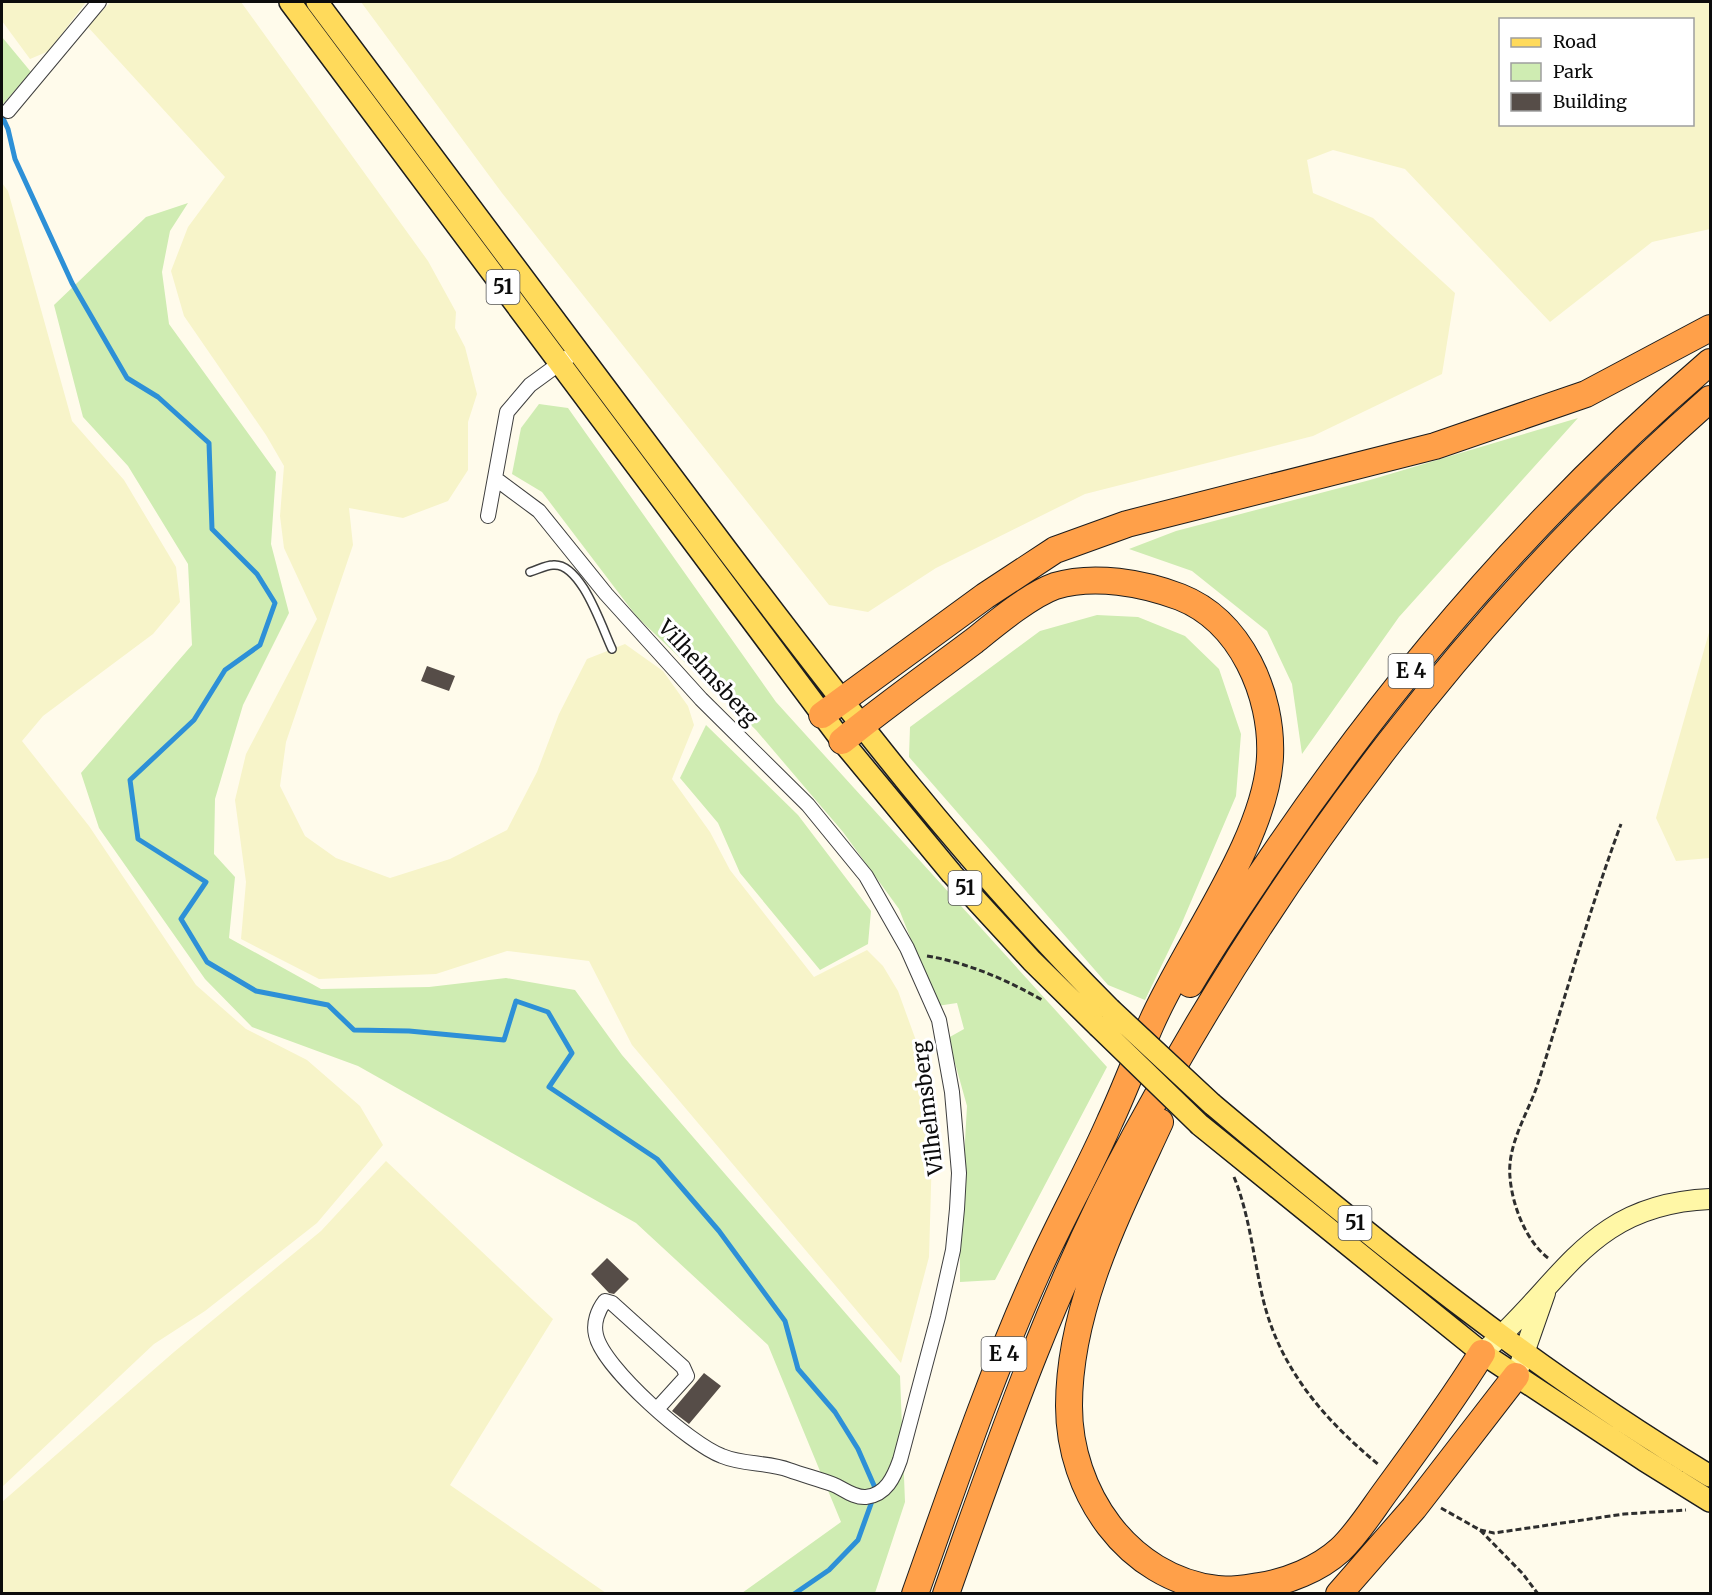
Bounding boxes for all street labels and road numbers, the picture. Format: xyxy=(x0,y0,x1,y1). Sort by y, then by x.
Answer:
road number: 51 xyxy=(486,270,520,304)
street label: Vilhelmsberg xyxy=(652,613,765,731)
road number: E 4 xyxy=(1388,654,1434,688)
road number: 51 xyxy=(948,871,982,905)
street label: Vilhelmsberg xyxy=(906,1039,949,1178)
road number: 51 xyxy=(1338,1206,1372,1240)
road number: E 4 xyxy=(982,1337,1026,1371)

